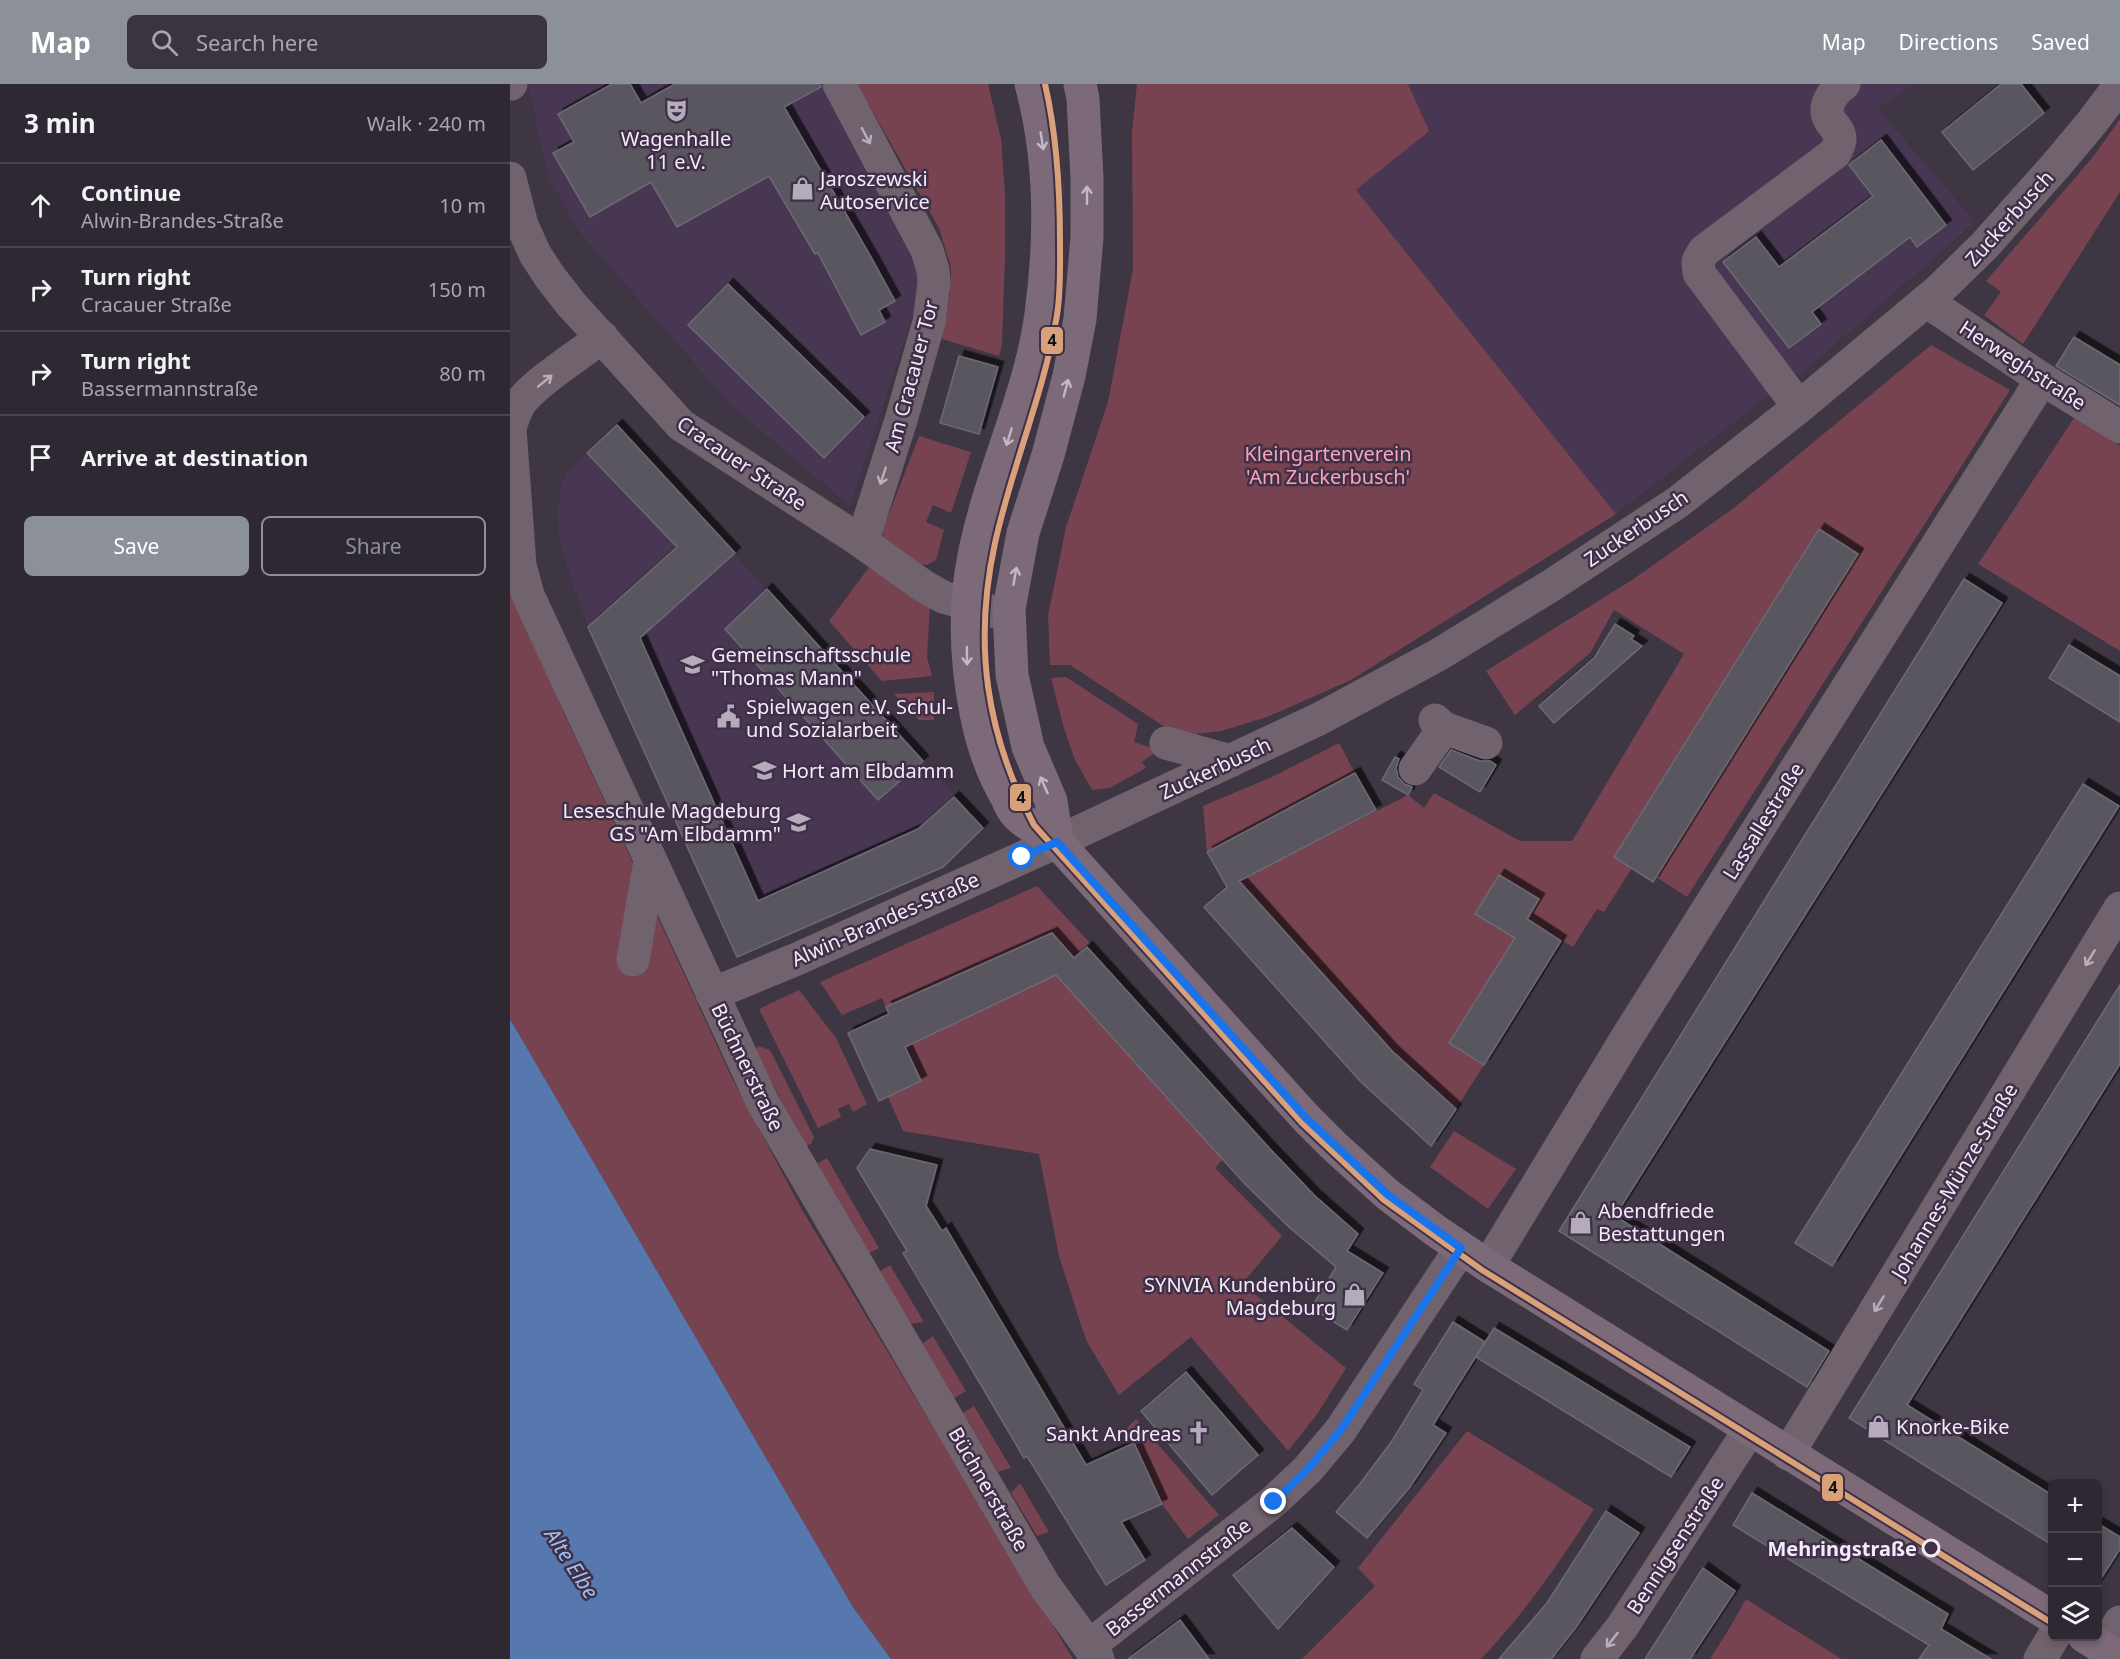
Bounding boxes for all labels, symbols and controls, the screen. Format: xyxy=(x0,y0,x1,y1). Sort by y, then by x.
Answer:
search box xyxy=(127,15,547,69)
text: Map xyxy=(30,23,91,61)
icon: search xyxy=(148,26,181,59)
text: Search here xyxy=(196,27,318,57)
text: Map xyxy=(1822,28,1866,56)
text: Directions xyxy=(1899,28,1998,56)
text: Saved xyxy=(2031,28,2090,56)
theatre icon: Wagenhalle 11 e.V. xyxy=(663,97,689,123)
text: 3 min xyxy=(24,105,96,141)
text: Walk · 240 m xyxy=(367,110,486,137)
place label: Wagenhalle 11 e.V. xyxy=(621,125,731,175)
one-way arrow xyxy=(861,126,872,144)
one-way arrow xyxy=(1037,131,1048,151)
street label: Zuckerbusch xyxy=(1959,164,2059,272)
place label: Jaroszewski Autoservice xyxy=(818,165,930,215)
shop icon: Jaroszewski Autoservice xyxy=(789,176,815,202)
text: Continue xyxy=(81,177,181,207)
one-way arrow xyxy=(1081,185,1093,205)
icon: ahead xyxy=(24,189,57,222)
text: 10 m xyxy=(439,192,486,219)
text: Alwin-Brandes-Straße xyxy=(81,207,284,234)
text: Turn right xyxy=(81,261,191,291)
icon: right xyxy=(24,273,57,306)
text: 150 m xyxy=(428,276,486,303)
text: Cracauer Straße xyxy=(81,291,232,318)
street label: Am Cracauer Tor xyxy=(878,297,944,455)
street label: Herweghstraße xyxy=(1955,314,2091,416)
line badge: 4 xyxy=(1040,326,1064,355)
text: 4 xyxy=(1047,329,1057,351)
text: Turn right xyxy=(81,345,191,375)
icon: right xyxy=(24,357,57,390)
text: 80 m xyxy=(439,360,486,387)
text: Bassermannstraße xyxy=(81,375,258,402)
one-way arrow xyxy=(536,375,552,388)
one-way arrow xyxy=(1061,379,1072,398)
street label: Cracauer Straße xyxy=(672,410,812,516)
one-way arrow xyxy=(1003,427,1014,446)
park label: Kleingartenverein 'Am Zuckerbusch' xyxy=(1244,440,1412,490)
icon: arrive xyxy=(24,441,57,474)
text: Arrive at destination xyxy=(81,442,308,472)
one-way arrow xyxy=(877,466,888,485)
street label: Zuckerbusch xyxy=(1579,483,1693,573)
button: Save xyxy=(24,516,249,576)
button: Share xyxy=(261,516,486,576)
one-way arrow xyxy=(1010,567,1021,587)
place label: Gemeinschaftsschule "Thomas Mann" xyxy=(711,641,911,691)
one-way arrow xyxy=(961,645,973,665)
school or university icon: Gemeinschaftsschule "Thomas Mann" xyxy=(680,652,706,678)
place label: Spielwagen e.V. Schul- und Sozialarbeit xyxy=(746,693,953,743)
public building icon: Spielwagen e.V. Schul- und Sozialarbeit xyxy=(715,704,741,730)
street label: Zuckerbusch xyxy=(1155,730,1275,806)
school or university icon: Hort am Elbdamm xyxy=(751,757,777,783)
place label: Hort am Elbdamm xyxy=(782,757,954,784)
street label: Lassallestraße xyxy=(1716,757,1810,885)
one-way arrow xyxy=(1038,776,1049,794)
line badge: 4 xyxy=(1009,783,1032,812)
text: 4 xyxy=(1016,786,1026,808)
place label: Leseschule Magdeburg GS "Am Elbdamm" xyxy=(563,797,781,847)
school or university icon: Leseschule Magdeburg GS "Am Elbdamm" xyxy=(786,809,812,835)
route start xyxy=(1008,843,1034,869)
street label: Alwin-Brandes-Straße xyxy=(787,865,983,973)
one-way arrow xyxy=(2083,949,2095,966)
street label: Büchnerstraße xyxy=(705,999,791,1135)
street label: Johannes-Münze-Straße xyxy=(1884,1078,2023,1286)
place label: Abendfriede Bestattungen xyxy=(1598,1197,1725,1247)
shop icon: Abendfriede Bestattungen xyxy=(1567,1209,1593,1235)
place label: SYNVIA Kundenbüro Magdeburg xyxy=(1144,1271,1336,1321)
shop icon: SYNVIA Kundenbüro Magdeburg xyxy=(1341,1282,1367,1308)
one-way arrow xyxy=(1873,1295,1885,1312)
shop icon: Knorke-Bike xyxy=(1865,1413,1891,1439)
place label: Knorke-Bike xyxy=(1896,1413,2010,1440)
place label: Sankt Andreas xyxy=(1046,1420,1181,1447)
church icon: Sankt Andreas xyxy=(1186,1420,1212,1446)
street label: Büchnerstraße xyxy=(943,1422,1035,1556)
street label: Bennigsenstraße xyxy=(1620,1471,1730,1619)
line badge: 4 xyxy=(1821,1473,1844,1502)
text: 4 xyxy=(1828,1476,1838,1498)
map controls xyxy=(2048,1479,2102,1641)
button: + xyxy=(2048,1479,2102,1533)
route end xyxy=(1260,1488,1286,1514)
street label: Bassermannstraße xyxy=(1100,1512,1256,1642)
water label: Alte Elbe xyxy=(538,1521,605,1604)
button: − xyxy=(2048,1533,2102,1587)
place label: Mehringstraße xyxy=(1767,1535,1917,1562)
marker: Mehringstraße xyxy=(1922,1539,1940,1557)
button: layers xyxy=(2048,1587,2102,1641)
one-way arrow xyxy=(1606,1631,1619,1647)

